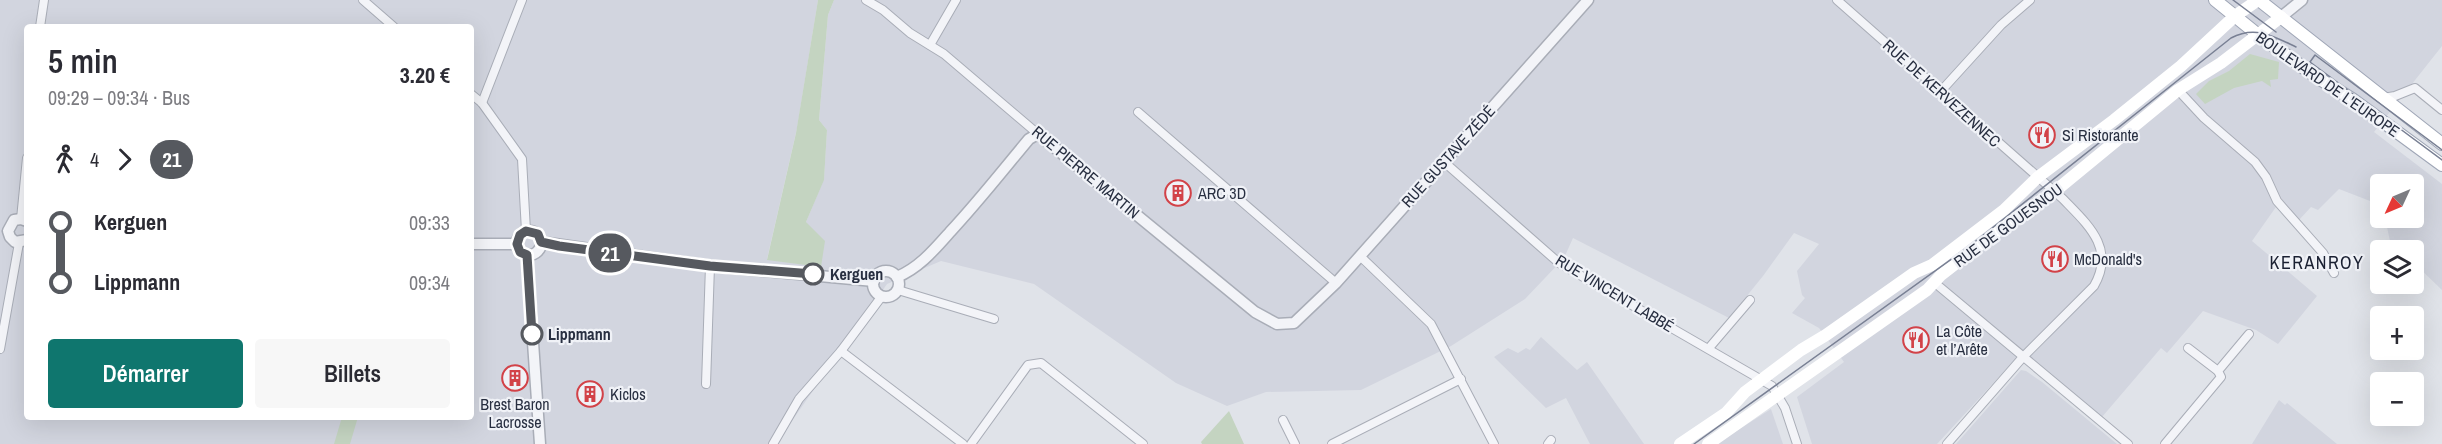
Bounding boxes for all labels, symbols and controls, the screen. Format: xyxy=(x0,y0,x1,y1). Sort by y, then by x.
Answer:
street label: BOULEVARD DE L'EUROPE xyxy=(2252,26,2404,142)
street label: RUE DE KERVEZENNEC xyxy=(1878,34,2006,152)
text: 5 min xyxy=(48,39,118,83)
text: 3.20 € xyxy=(400,60,450,90)
text: 09:29 – 09:34 · Bus xyxy=(48,84,190,111)
street label: RUE GUSTAVE ZÉDÉ xyxy=(1396,100,1500,212)
restaurant icon: Si Ristorante xyxy=(2027,120,2057,150)
street label: RUE PIERRE MARTIN xyxy=(1028,121,1144,223)
place label: Si Ristorante xyxy=(2062,124,2139,146)
icon: walk xyxy=(48,143,81,176)
icon: forward xyxy=(108,143,141,176)
text: 21 xyxy=(162,145,181,174)
text: 4 xyxy=(90,146,99,173)
north arrow xyxy=(2370,174,2424,228)
map controls xyxy=(2370,174,2424,426)
building icon: ARC 3D xyxy=(1163,178,1193,208)
street label: RUE DE GOUESNOU xyxy=(1949,178,2067,272)
place label: ARC 3D xyxy=(1197,182,1246,204)
text: Kerguen xyxy=(94,207,167,237)
text: 09:33 xyxy=(409,209,450,236)
line badge: 21 xyxy=(583,234,637,272)
text: 21 xyxy=(600,239,620,268)
button: layers xyxy=(2370,240,2424,294)
restaurant icon: McDonald's xyxy=(2040,244,2070,274)
place label: McDonald's xyxy=(2074,248,2142,270)
street label: RUE VINCENT LABBÉ xyxy=(1552,249,1678,337)
district label: KERANROY xyxy=(2270,250,2364,275)
marker: Kerguen xyxy=(802,263,824,285)
place label: Kerguen xyxy=(830,263,883,285)
text: Lippmann xyxy=(94,267,180,297)
text: 09:34 xyxy=(409,269,450,296)
button: + xyxy=(2370,306,2424,360)
place label: La Côte et l’Arête xyxy=(1936,320,1988,360)
marker: Lippmann xyxy=(521,323,543,345)
place label: Lippmann xyxy=(548,323,611,345)
restaurant icon: La Côte et l’Arête xyxy=(1901,325,1931,355)
button: Démarrer xyxy=(48,339,243,408)
button: Billets xyxy=(255,339,450,408)
building icon: Brest Baron Lacrosse xyxy=(500,363,530,393)
button: − xyxy=(2370,372,2424,426)
building icon: Kiclos xyxy=(575,379,605,409)
place label: Kiclos xyxy=(610,383,646,405)
place label: Brest Baron Lacrosse xyxy=(480,393,550,433)

